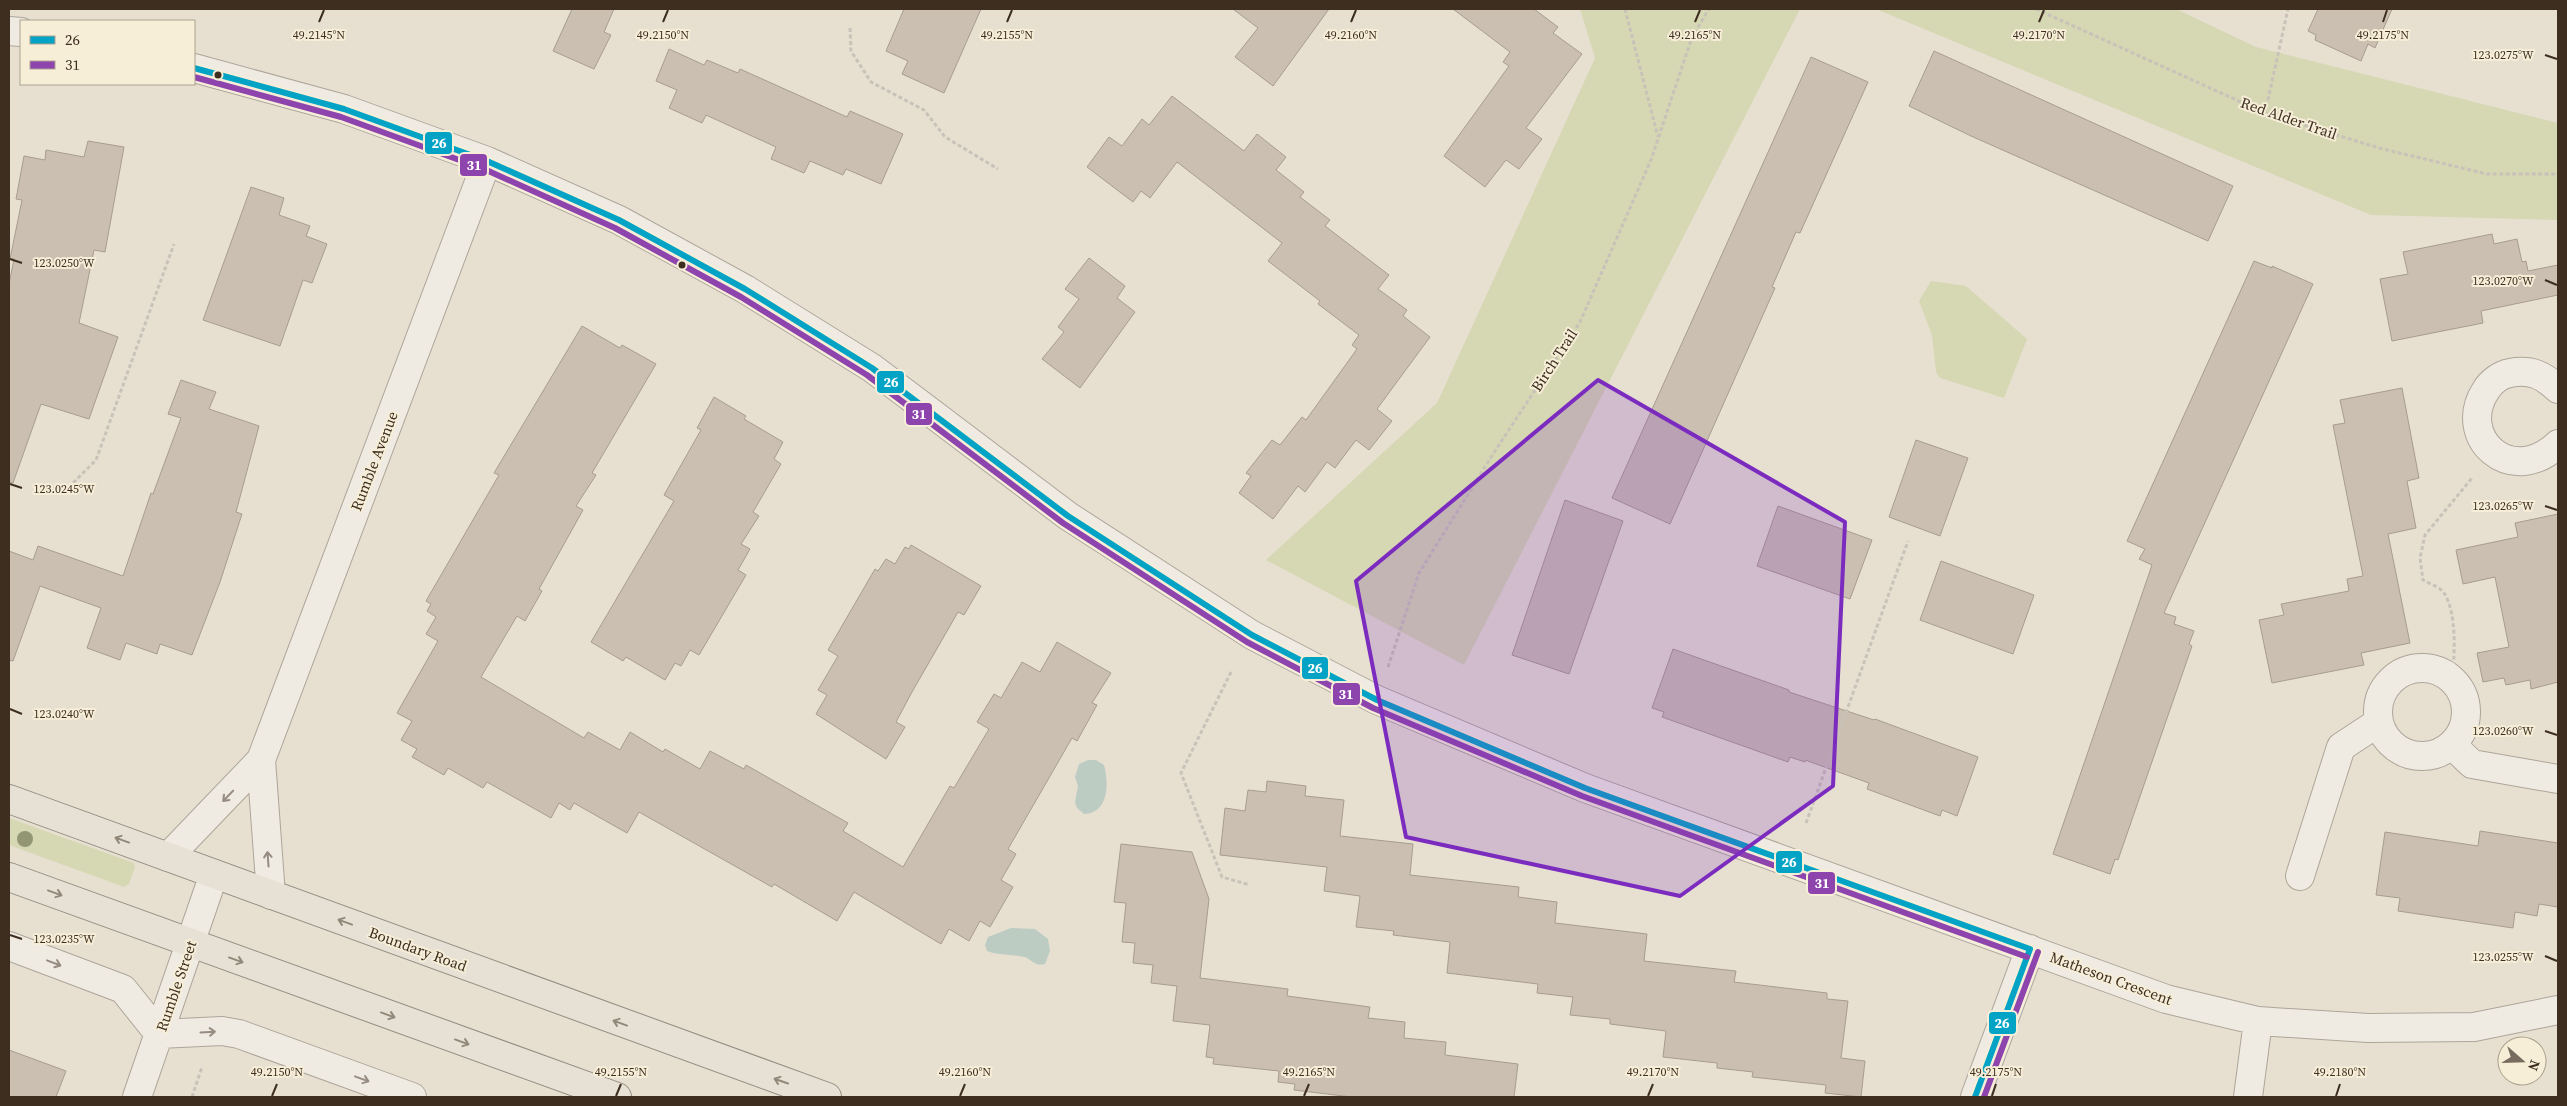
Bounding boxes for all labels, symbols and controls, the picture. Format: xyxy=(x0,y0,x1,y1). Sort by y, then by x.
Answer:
legend xyxy=(20,20,195,85)
text: 49.2145°N xyxy=(293,27,345,43)
text: 49.2150°N xyxy=(637,27,689,43)
text: 49.2155°N xyxy=(981,27,1033,43)
text: 49.2160°N xyxy=(1325,27,1377,43)
text: 49.2165°N xyxy=(1669,27,1721,43)
text: 49.2170°N xyxy=(2013,27,2065,43)
text: 49.2175°N xyxy=(2357,27,2409,43)
text: 26 xyxy=(65,29,80,50)
text: 123.0275°W xyxy=(2472,47,2534,63)
text: 31 xyxy=(65,54,80,75)
unlabelled marker xyxy=(213,70,223,80)
street label: Red Alder Trail xyxy=(2238,92,2341,145)
line badge: 26 xyxy=(424,131,453,155)
text: 26 xyxy=(431,133,447,153)
line badge: 31 xyxy=(459,153,488,177)
text: 31 xyxy=(466,155,482,175)
text: 123.0250°W xyxy=(33,255,95,271)
unlabelled marker xyxy=(677,260,687,270)
text: 123.0270°W xyxy=(2472,273,2534,289)
street label: Birch Trail xyxy=(1526,324,1582,395)
line badge: 26 xyxy=(876,370,905,394)
text: 26 xyxy=(883,372,899,392)
line badge: 31 xyxy=(905,402,933,426)
text: 31 xyxy=(911,404,927,424)
street label: Rumble Avenue xyxy=(345,408,403,514)
text: 123.0245°W xyxy=(33,481,95,497)
text: 123.0265°W xyxy=(2472,498,2534,514)
line badge: 26 xyxy=(1301,656,1329,680)
text: 26 xyxy=(1307,658,1323,678)
line badge: 31 xyxy=(1332,682,1361,706)
text: 31 xyxy=(1338,684,1354,704)
text: 123.0240°W xyxy=(33,706,95,722)
text: 123.0260°W xyxy=(2472,723,2534,739)
one-way arrow xyxy=(222,789,234,801)
one-way arrow xyxy=(115,835,131,844)
line badge: 26 xyxy=(1775,850,1803,874)
one-way arrow xyxy=(263,852,273,868)
text: 26 xyxy=(1781,852,1797,872)
line badge: 31 xyxy=(1807,871,1836,895)
text: 31 xyxy=(1814,873,1830,893)
one-way arrow xyxy=(46,889,62,898)
one-way arrow xyxy=(338,917,353,926)
street label: Boundary Road xyxy=(366,922,470,977)
text: 123.0235°W xyxy=(33,931,95,947)
street label: Rumble Street xyxy=(151,938,201,1034)
street label: Matheson Crescent xyxy=(2047,946,2175,1010)
text: 123.0255°W xyxy=(2472,949,2534,965)
one-way arrow xyxy=(227,956,243,965)
one-way arrow xyxy=(46,959,62,968)
one-way arrow xyxy=(380,1011,396,1020)
line badge: 26 xyxy=(1988,1011,2017,1035)
text: 26 xyxy=(1994,1013,2010,1033)
one-way arrow xyxy=(613,1018,629,1027)
one-way arrow xyxy=(200,1027,216,1036)
north arrow xyxy=(2497,1036,2547,1086)
one-way arrow xyxy=(454,1038,470,1047)
text: N xyxy=(2523,1057,2545,1074)
text: 49.2150°N xyxy=(251,1064,303,1080)
text: 49.2155°N xyxy=(595,1064,647,1080)
text: 49.2160°N xyxy=(939,1064,991,1080)
text: 49.2165°N xyxy=(1283,1064,1335,1080)
text: 49.2170°N xyxy=(1627,1064,1679,1080)
text: 49.2175°N xyxy=(1970,1064,2022,1080)
text: 49.2180°N xyxy=(2314,1064,2366,1080)
one-way arrow xyxy=(354,1075,370,1084)
one-way arrow xyxy=(774,1076,790,1085)

